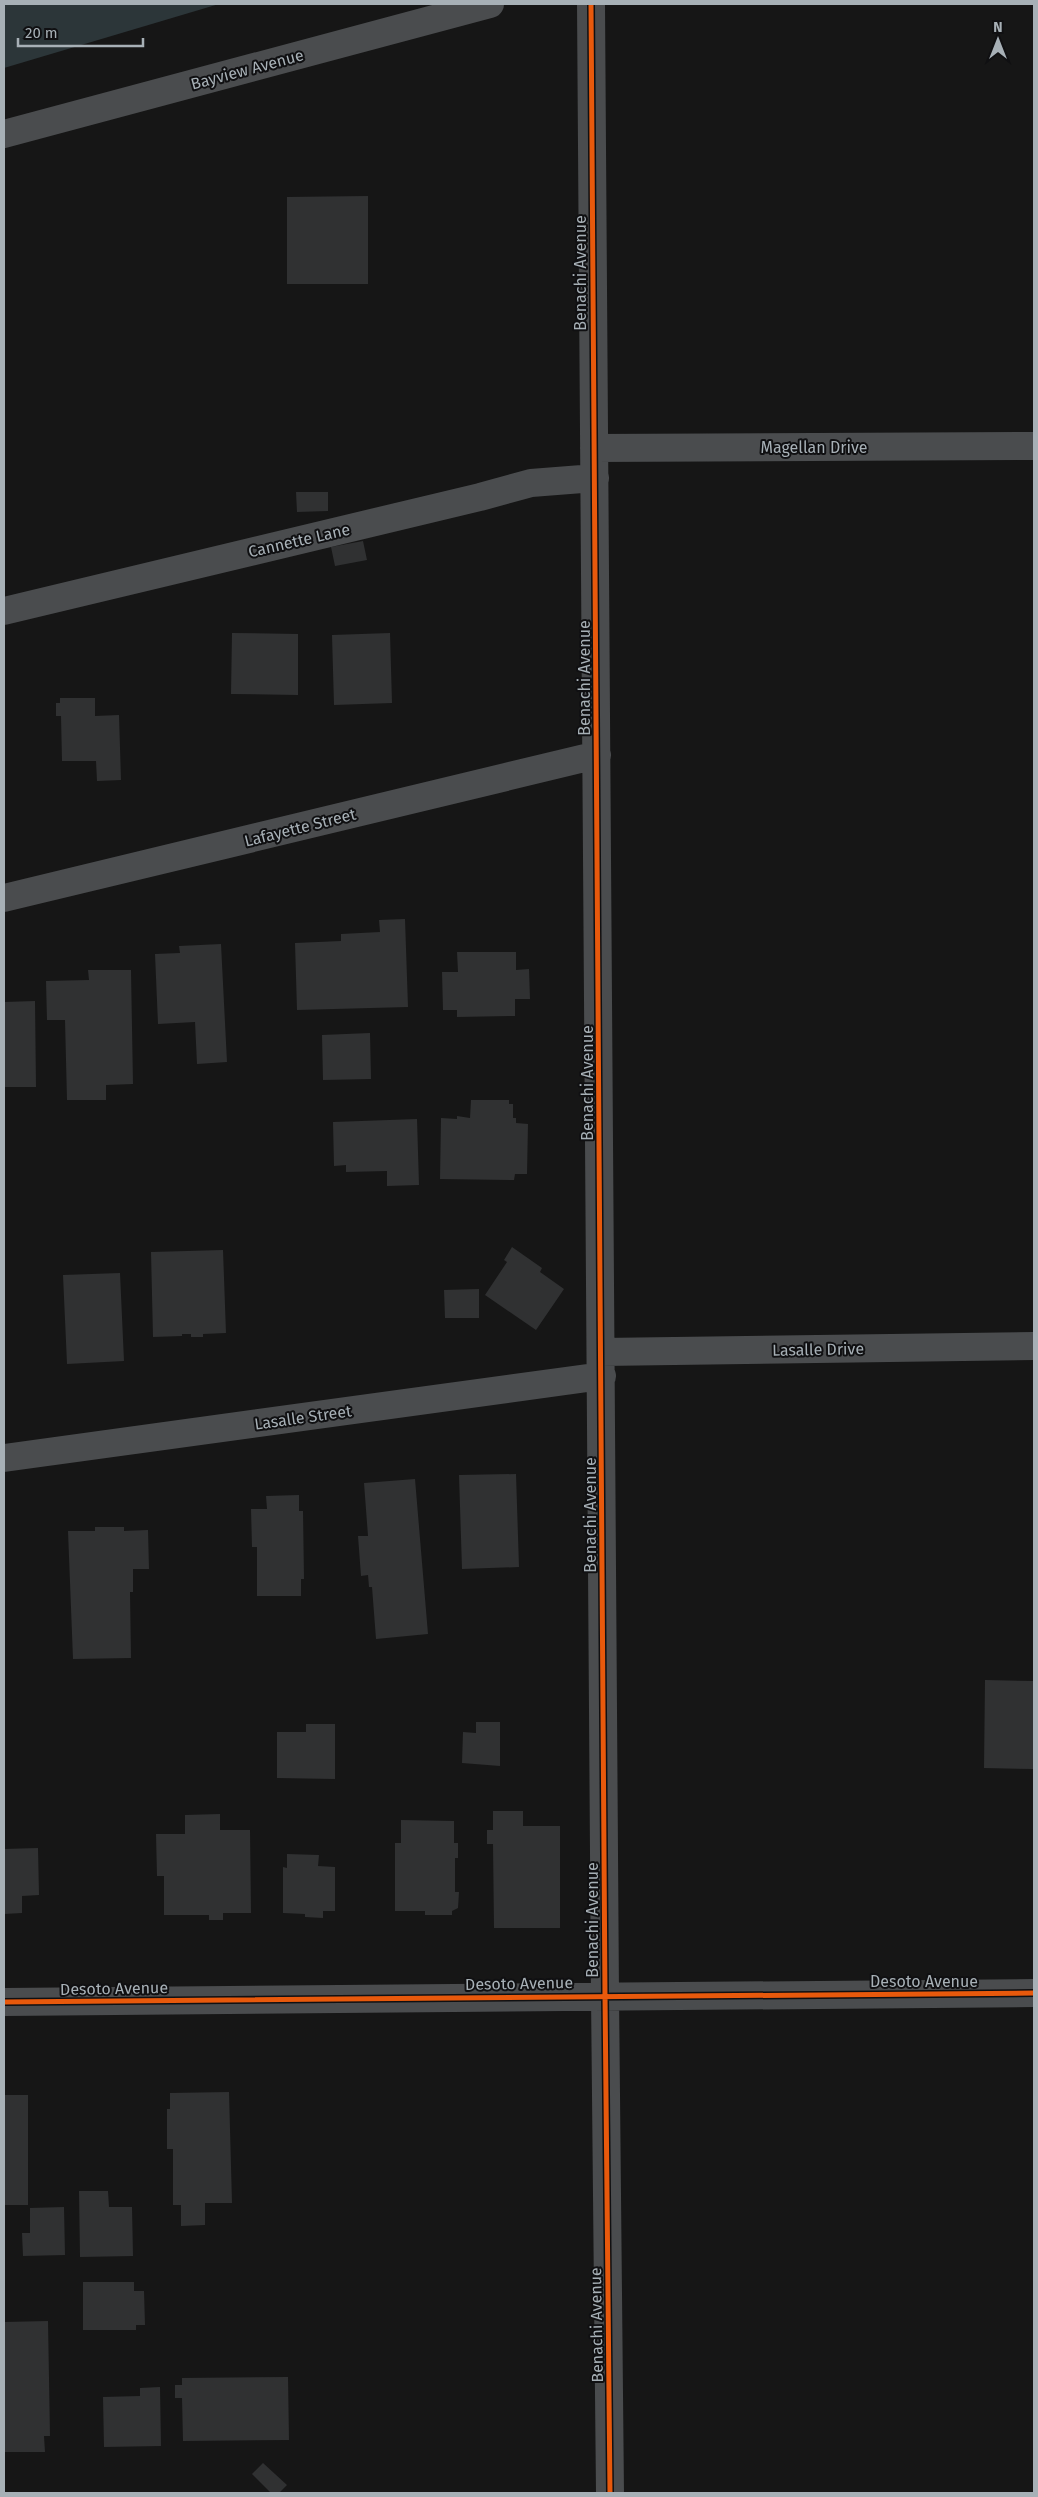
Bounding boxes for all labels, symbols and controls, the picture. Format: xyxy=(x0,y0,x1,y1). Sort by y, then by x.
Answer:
scale bar xyxy=(18,15,142,47)
north arrow xyxy=(973,15,1023,65)
text: N xyxy=(993,19,1003,36)
text: 20 m xyxy=(25,24,58,42)
street label: Bayview Avenue xyxy=(189,45,306,94)
street label: Benachi Avenue xyxy=(571,215,590,331)
street label: Magellan Drive xyxy=(761,438,867,457)
street label: Cannette Lane xyxy=(246,520,352,561)
street label: Benachi Avenue xyxy=(575,620,594,736)
street label: Lafayette Street xyxy=(242,804,358,851)
street label: Benachi Avenue xyxy=(578,1025,597,1141)
street label: Lasalle Drive xyxy=(772,1339,864,1360)
street label: Lasalle Street xyxy=(253,1401,353,1434)
street label: Benachi Avenue xyxy=(581,1457,600,1573)
street label: Benachi Avenue xyxy=(583,1862,602,1978)
street label: Desoto Avenue xyxy=(870,1972,978,1991)
street label: Desoto Avenue xyxy=(465,1973,573,1994)
street label: Desoto Avenue xyxy=(60,1978,168,1999)
street label: Benachi Avenue xyxy=(586,2267,607,2383)

